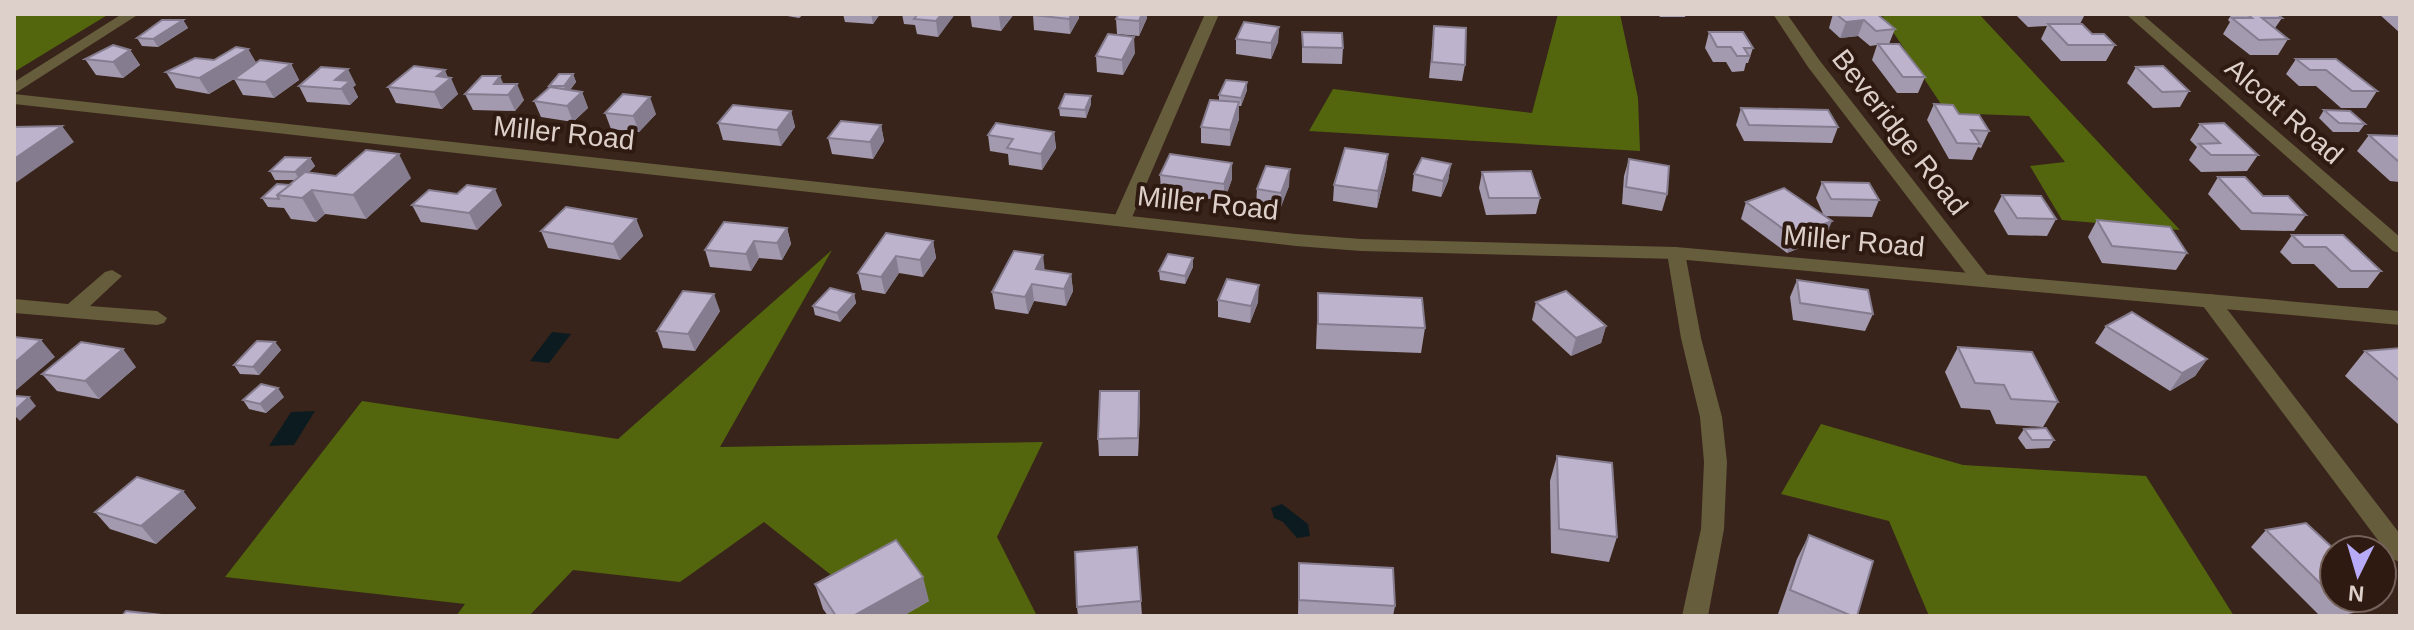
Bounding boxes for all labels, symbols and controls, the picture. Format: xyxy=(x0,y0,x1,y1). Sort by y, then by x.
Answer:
street label: Beveridge Road xyxy=(1826,43,1974,221)
street label: Alcott Road xyxy=(2219,52,2349,170)
street label: Miller Road xyxy=(492,110,636,156)
street label: Miller Road xyxy=(1136,180,1280,226)
street label: Miller Road xyxy=(1782,219,1926,263)
north arrow xyxy=(2318,534,2398,614)
text: N xyxy=(2347,580,2365,607)

